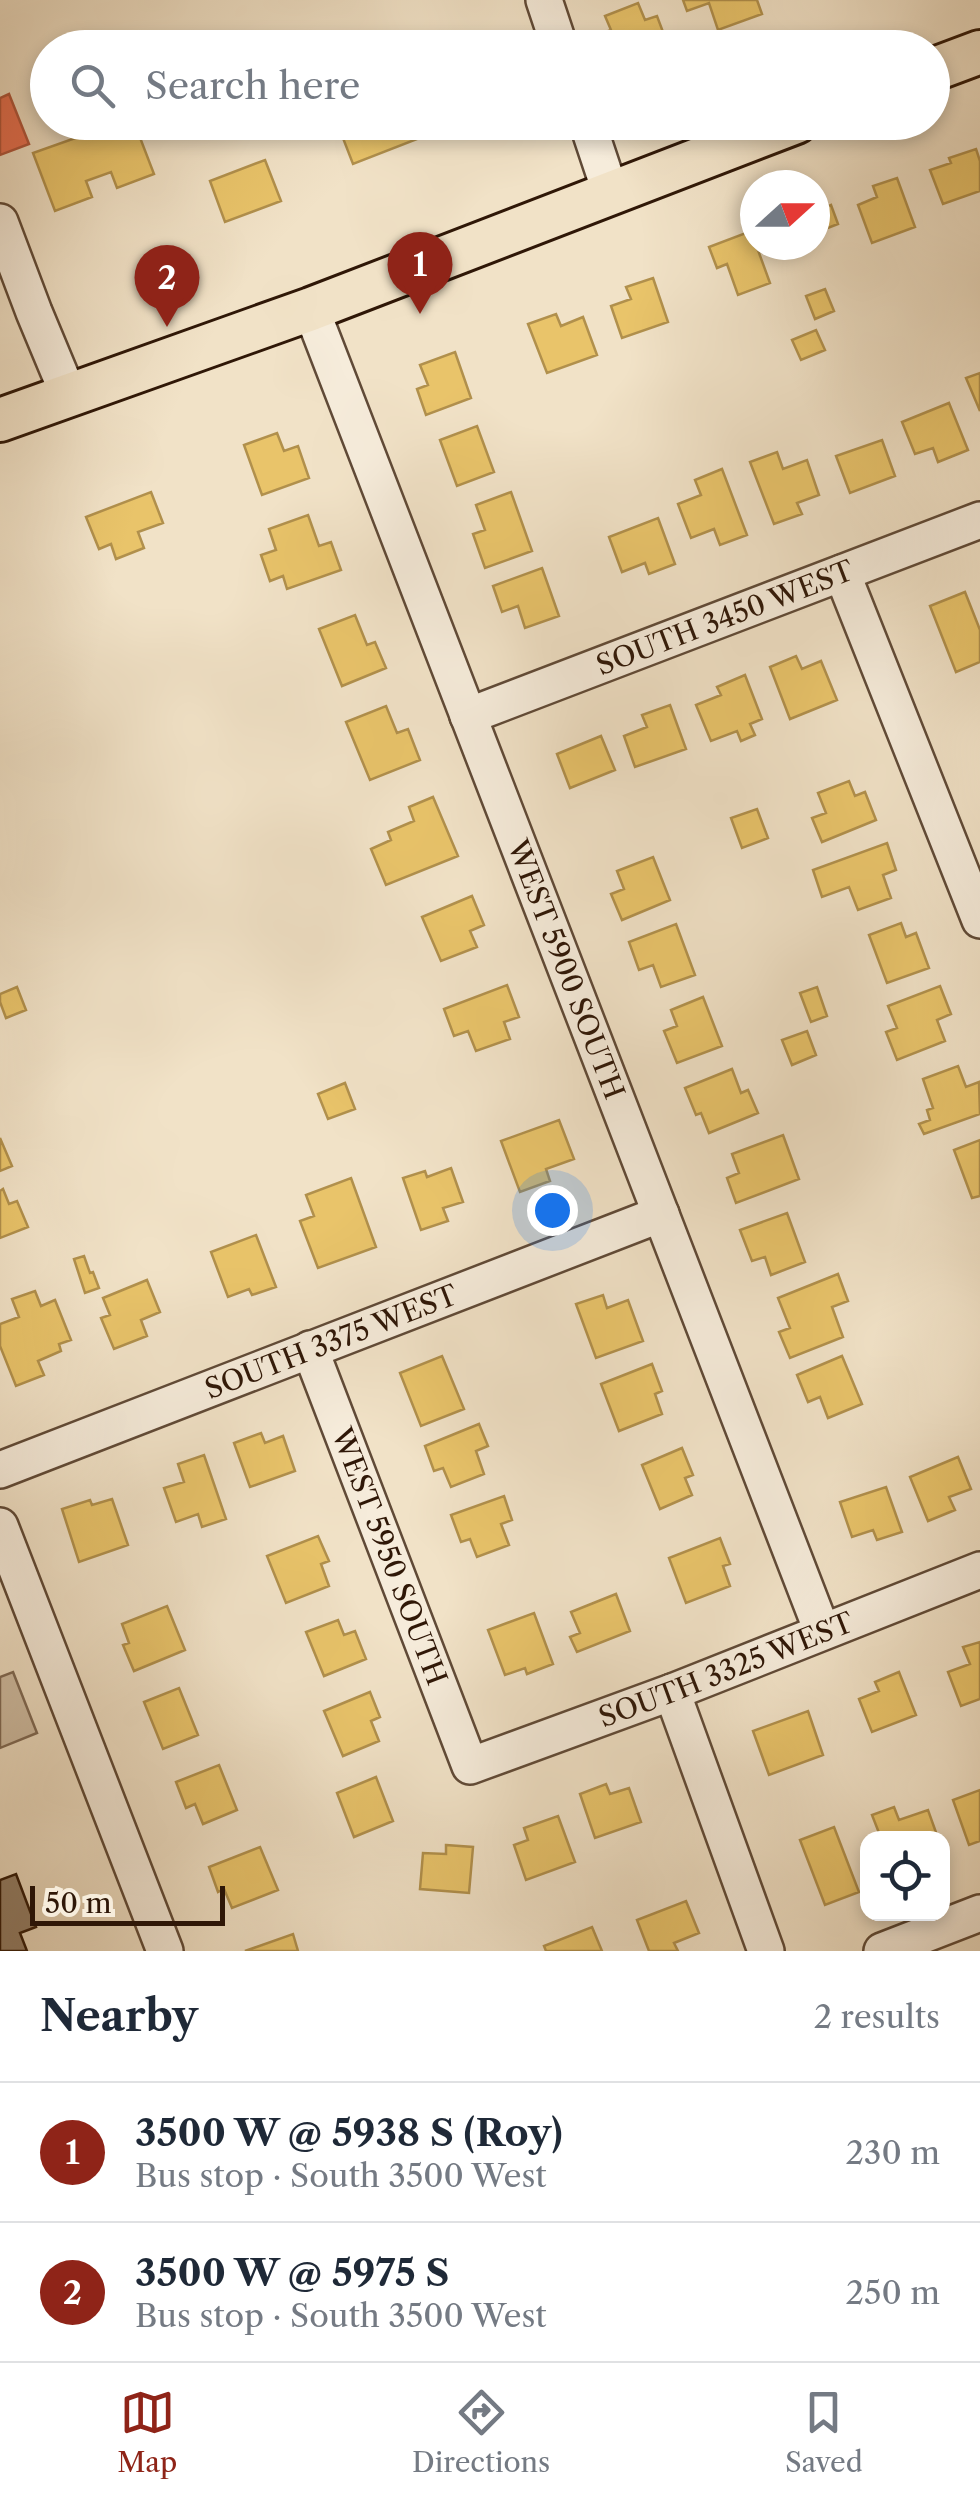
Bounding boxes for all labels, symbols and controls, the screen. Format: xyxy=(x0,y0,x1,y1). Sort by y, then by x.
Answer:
search box xyxy=(30,30,950,140)
icon: search xyxy=(65,58,120,113)
text: Search here xyxy=(145,62,360,109)
north arrow xyxy=(740,170,830,260)
pin: 1 xyxy=(388,232,452,314)
pin: 2 xyxy=(134,245,200,327)
street label: SOUTH 3450 WEST xyxy=(591,553,858,682)
street label: WEST 5900 SOUTH xyxy=(500,834,632,1104)
your location xyxy=(527,1185,578,1236)
street label: SOUTH 3375 WEST xyxy=(200,1278,462,1406)
street label: WEST 5950 SOUTH xyxy=(324,1422,454,1690)
street label: SOUTH 3325 WEST xyxy=(594,1605,858,1734)
map controls xyxy=(860,1831,950,1921)
button: locate xyxy=(860,1831,950,1921)
scale bar xyxy=(30,1881,225,1926)
text: 50 m xyxy=(45,1886,112,1920)
text: Nearby xyxy=(40,1990,198,2042)
text: 2 results xyxy=(814,1997,940,2036)
text: 3500 W @ 5938 S (Roy) xyxy=(135,2109,563,2156)
text: 1 xyxy=(65,2133,80,2172)
text: 230 m xyxy=(845,2133,940,2172)
text: Bus stop · South 3500 West xyxy=(135,2156,547,2195)
text: 3500 W @ 5975 S xyxy=(135,2249,450,2296)
text: 2 xyxy=(63,2273,82,2312)
text: 250 m xyxy=(846,2273,940,2312)
text: Bus stop · South 3500 West xyxy=(135,2296,547,2335)
tab: Map xyxy=(117,2385,177,2479)
tab: Directions xyxy=(412,2385,550,2479)
tab: Saved xyxy=(785,2385,863,2479)

